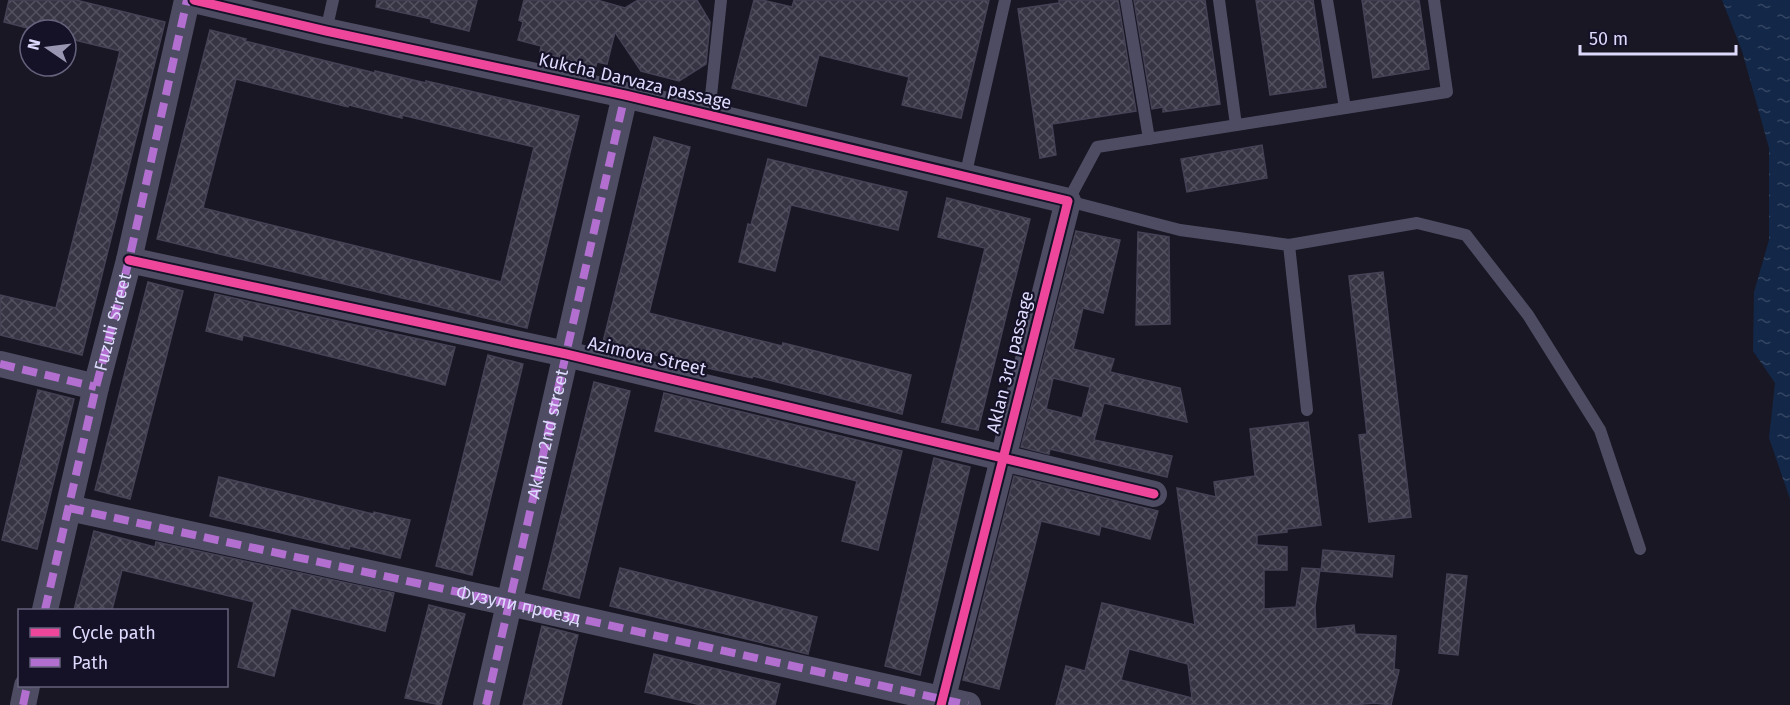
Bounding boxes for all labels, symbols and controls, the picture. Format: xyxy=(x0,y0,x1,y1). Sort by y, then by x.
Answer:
north arrow xyxy=(18,18,78,78)
scale bar xyxy=(1580,18,1736,56)
text: 50 m xyxy=(1589,28,1628,50)
text: N xyxy=(23,37,44,52)
street label: Kukcha Darvaza passage xyxy=(536,48,734,114)
street label: Fuzuli Street xyxy=(90,270,136,373)
street label: Аklаn 3rd passage xyxy=(982,289,1038,435)
street label: Azimova Street xyxy=(586,332,709,380)
street label: Аklаn 2nd street xyxy=(522,366,573,501)
street label: Фузули проезд xyxy=(454,581,583,630)
legend xyxy=(18,609,228,687)
text: Cycle path xyxy=(72,622,156,644)
text: Path xyxy=(72,652,108,674)

